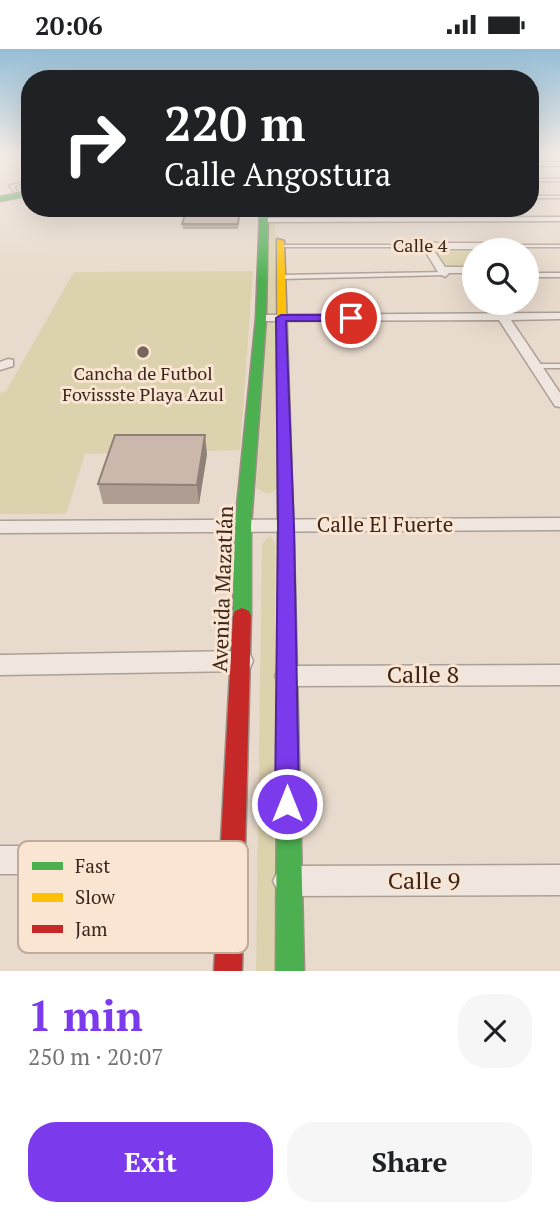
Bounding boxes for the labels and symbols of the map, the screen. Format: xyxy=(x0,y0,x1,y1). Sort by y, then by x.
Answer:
street label: Calle 4 xyxy=(393,233,448,257)
pin xyxy=(321,288,381,348)
marker: Cancha de Futbol Fovissste Playa Azul xyxy=(135,344,151,360)
place label: Cancha de Futbol Fovissste Playa Azul xyxy=(62,361,224,406)
street label: Avenida Mazatlán xyxy=(205,505,239,673)
street label: Calle El Fuerte xyxy=(317,510,453,538)
street label: Calle 8 xyxy=(387,658,459,690)
position arrow xyxy=(250,767,324,841)
legend xyxy=(18,841,248,953)
text: Fast xyxy=(75,853,110,878)
street label: Calle 9 xyxy=(388,864,460,896)
text: Slow xyxy=(75,884,116,909)
text: Jam xyxy=(75,916,108,941)

